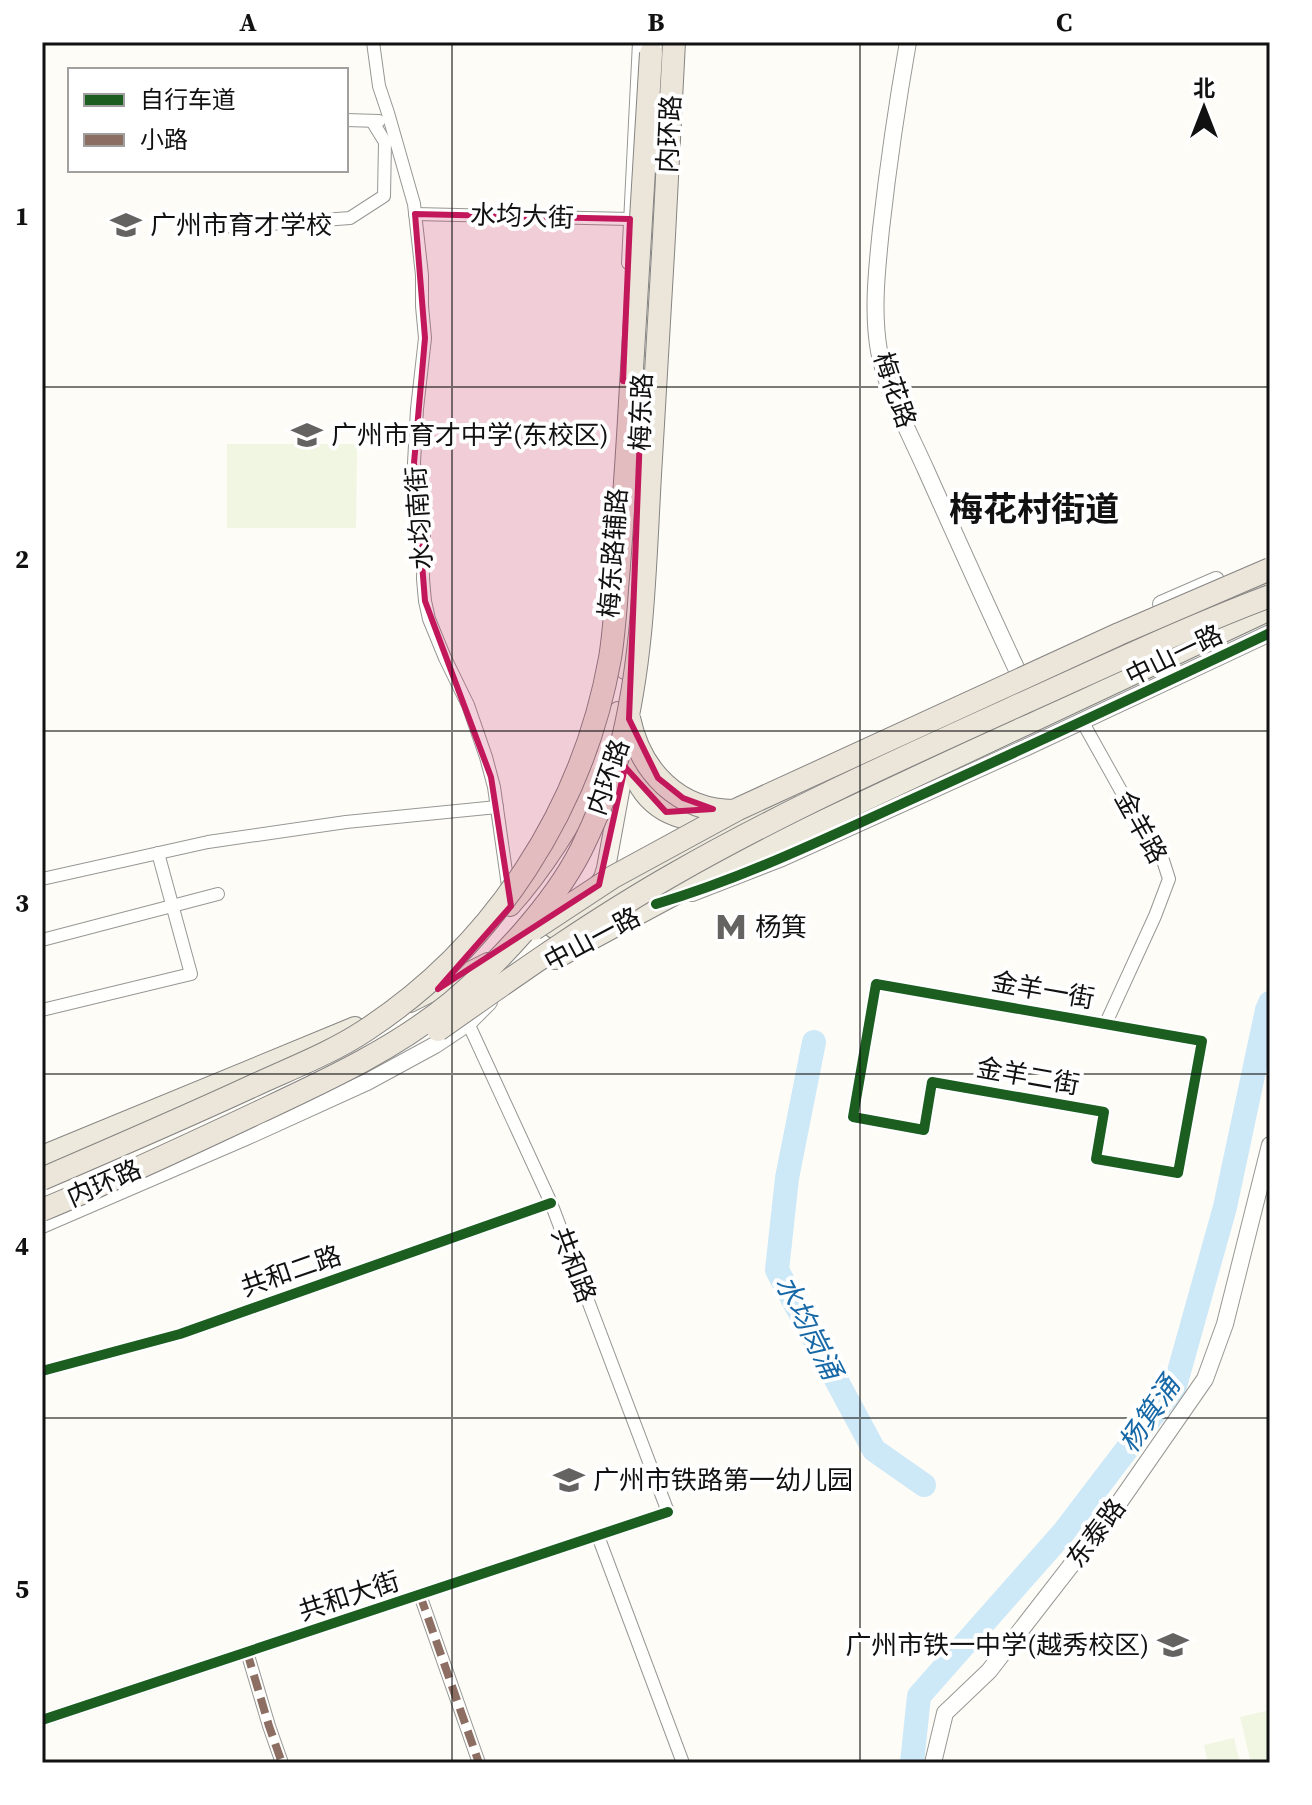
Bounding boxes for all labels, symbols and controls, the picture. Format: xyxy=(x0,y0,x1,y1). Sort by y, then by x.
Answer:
text: A xyxy=(239,4,257,40)
text: B xyxy=(648,4,665,40)
text: C xyxy=(1056,4,1072,40)
legend xyxy=(68,68,348,172)
north arrow xyxy=(1164,68,1244,148)
text: 北 xyxy=(1193,73,1215,103)
text: 自行车道 xyxy=(140,83,236,116)
street label: 内环路 xyxy=(649,94,689,174)
text: 小路 xyxy=(140,123,188,156)
street label: 水均大街 xyxy=(469,196,575,236)
text: 1 xyxy=(15,198,29,234)
place label: 广州市育才学校 xyxy=(150,207,332,243)
school or university icon: 广州市育才学校 xyxy=(109,208,143,242)
street label: 梅花路 xyxy=(865,347,925,433)
street label: 梅东路 xyxy=(622,372,660,452)
place label: 广州市育才中学(东校区) xyxy=(331,417,609,453)
school or university icon: 广州市育才中学(东校区) xyxy=(290,418,324,452)
street label: 水均南街 xyxy=(397,465,441,571)
district label: 梅花村街道 xyxy=(949,486,1119,532)
street label: 梅东路辅路 xyxy=(591,487,635,619)
text: 2 xyxy=(15,541,29,577)
street label: 中山一路 xyxy=(1119,616,1229,694)
street label: 内环路 xyxy=(578,734,638,820)
street label: 金羊路 xyxy=(1106,784,1176,870)
text: 3 xyxy=(15,885,29,921)
street label: 中山一路 xyxy=(538,899,646,979)
place label: 杨箕 xyxy=(755,909,807,945)
metro station icon: 杨箕 xyxy=(714,910,748,944)
street label: 金羊一街 xyxy=(989,963,1097,1017)
street label: 金羊二街 xyxy=(974,1049,1082,1103)
street label: 内环路 xyxy=(61,1151,147,1215)
street label: 共和路 xyxy=(543,1222,605,1308)
text: 4 xyxy=(15,1228,29,1264)
street label: 共和二路 xyxy=(236,1237,346,1305)
water label: 水均岗涌 xyxy=(767,1268,853,1388)
water label: 杨箕涌 xyxy=(1110,1366,1190,1459)
place label: 广州市铁路第一幼儿园 xyxy=(593,1462,853,1498)
school or university icon: 广州市铁路第一幼儿园 xyxy=(552,1463,586,1497)
street label: 东泰路 xyxy=(1058,1491,1134,1575)
street label: 共和大街 xyxy=(294,1563,404,1629)
text: 5 xyxy=(15,1571,29,1607)
place label: 广州市铁一中学(越秀校区) xyxy=(845,1627,1149,1663)
school or university icon: 广州市铁一中学(越秀校区) xyxy=(1156,1628,1190,1662)

